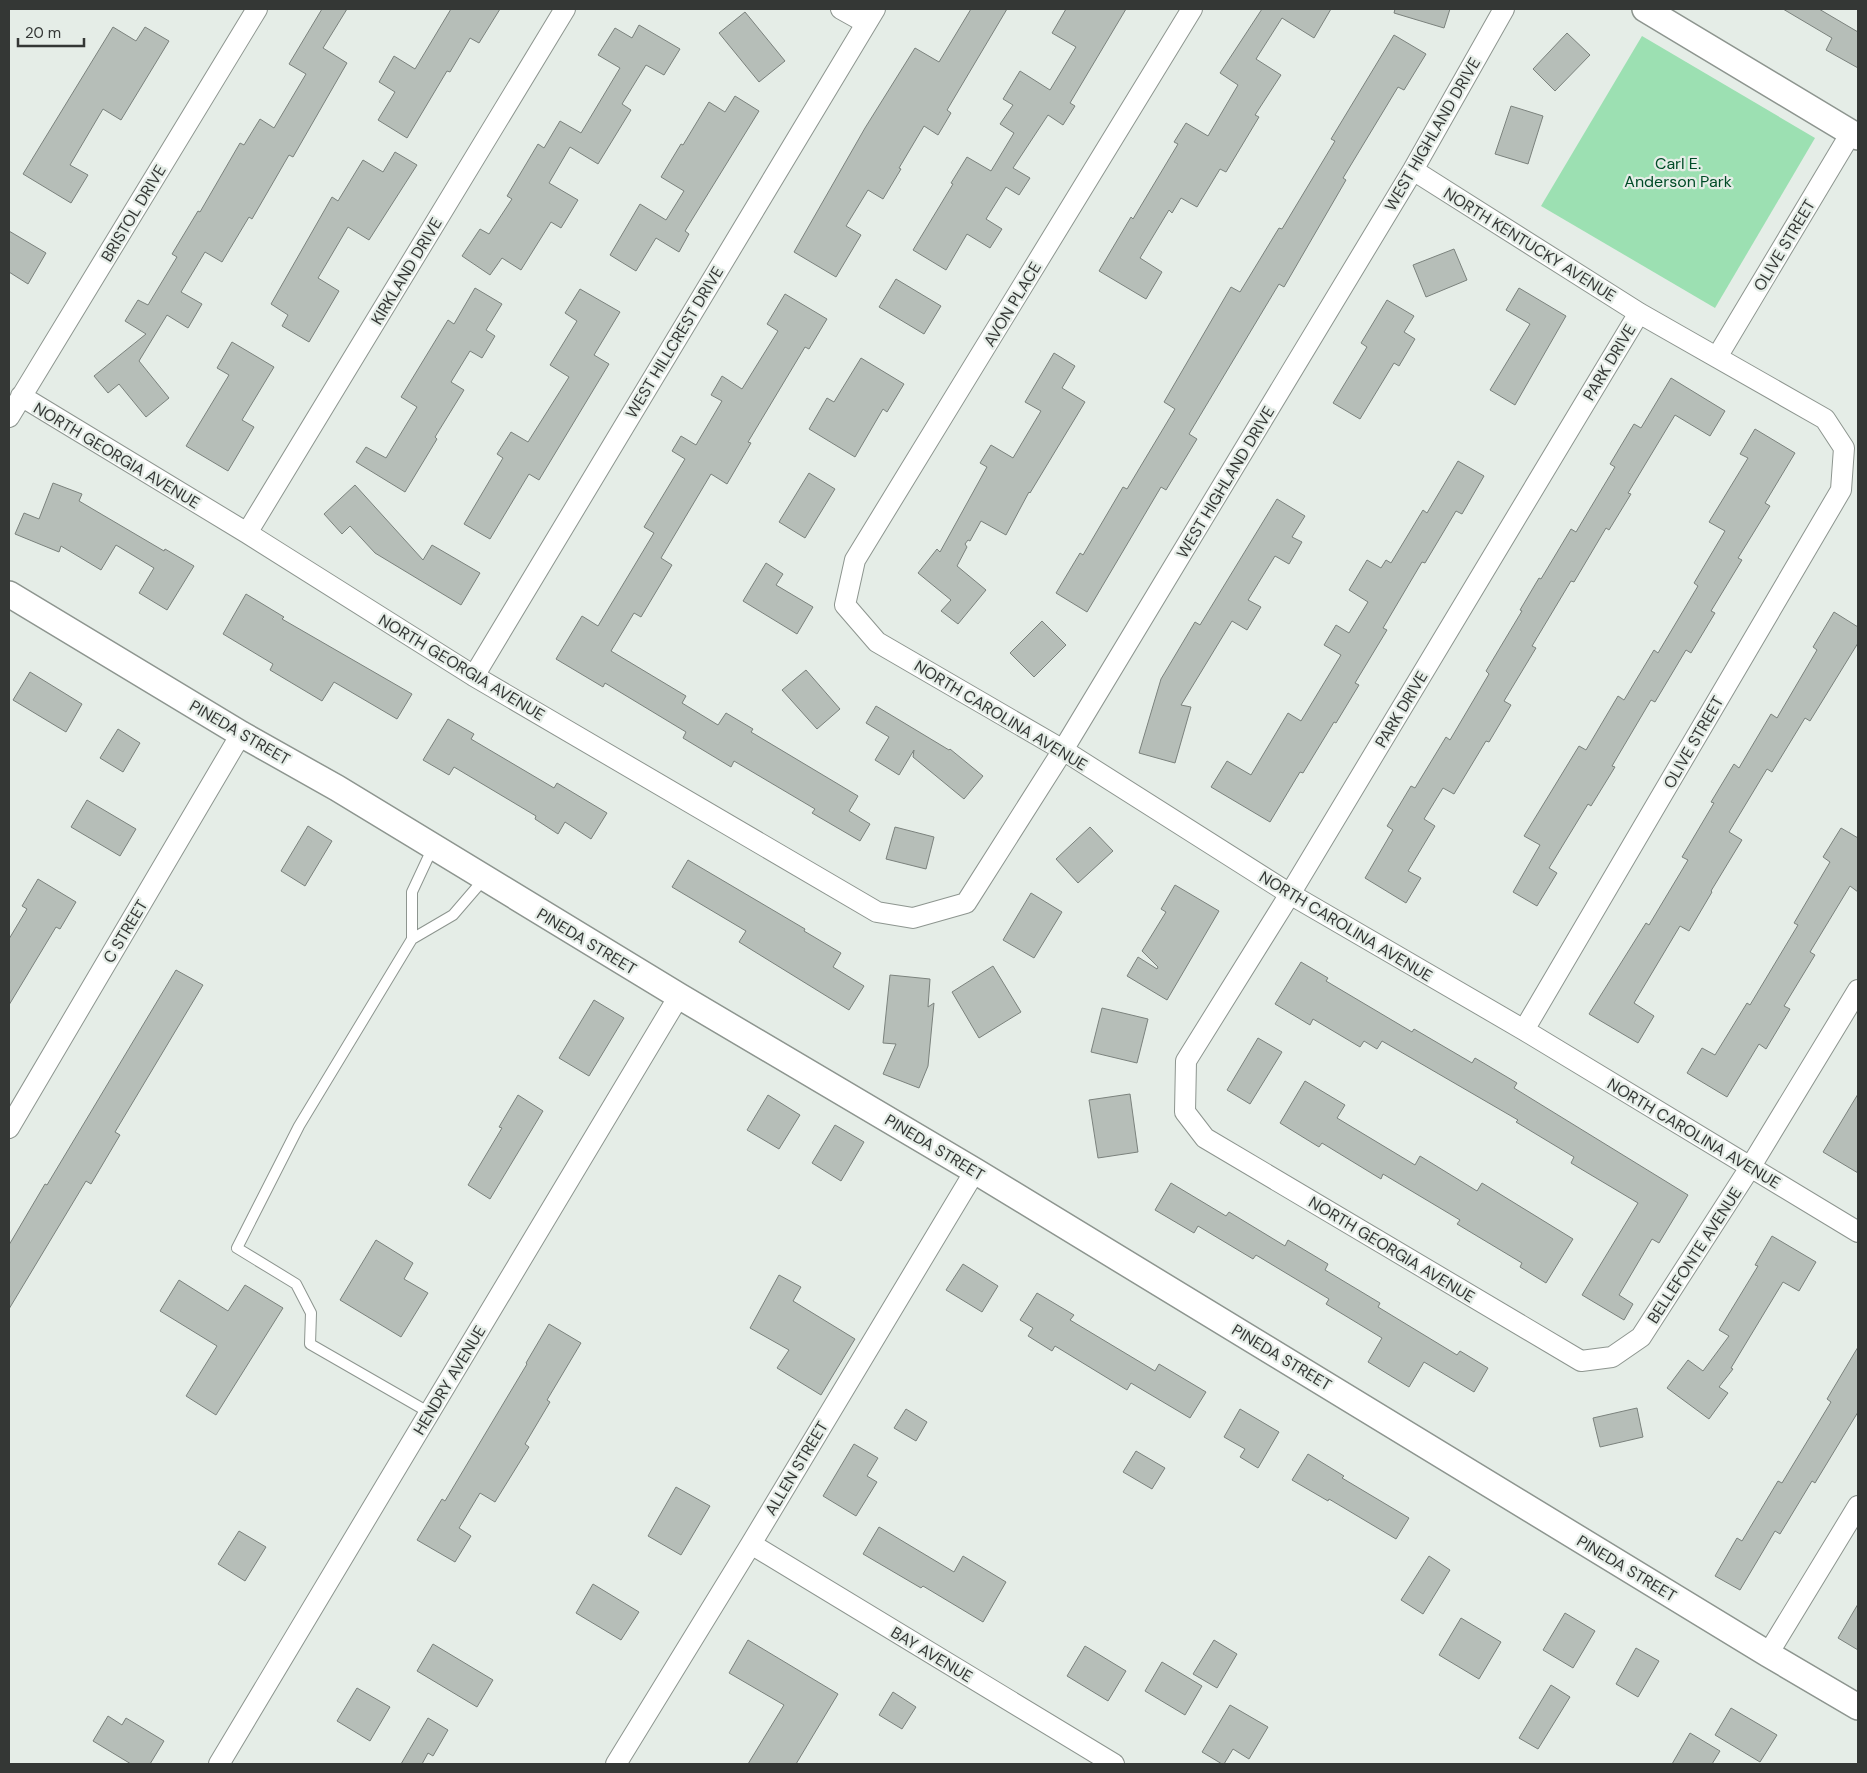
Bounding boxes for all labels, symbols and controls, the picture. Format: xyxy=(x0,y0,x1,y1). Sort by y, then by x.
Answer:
scale bar xyxy=(18,15,84,47)
text: 20 m xyxy=(25,23,61,43)
street label: WEST HIGHLAND DRIVE xyxy=(1380,54,1485,215)
park label: Carl E. Anderson Park xyxy=(1624,153,1732,192)
street label: BRISTOL DRIVE xyxy=(96,161,171,266)
street label: NORTH KENTUCKY AVENUE xyxy=(1439,183,1620,306)
street label: OLIVE STREET xyxy=(1749,196,1820,295)
street label: KIRKLAND DRIVE xyxy=(366,214,447,329)
street label: AVON PLACE xyxy=(979,258,1046,350)
street label: WEST HILLCREST DRIVE xyxy=(621,262,728,422)
street label: PARK DRIVE xyxy=(1578,320,1640,404)
street label: NORTH GEORGIA AVENUE xyxy=(30,397,204,513)
street label: WEST HIGHLAND DRIVE xyxy=(1172,402,1279,562)
street label: NORTH GEORGIA AVENUE xyxy=(375,609,549,725)
street label: NORTH CAROLINA AVENUE xyxy=(910,655,1091,775)
street label: PARK DRIVE xyxy=(1370,667,1432,751)
street label: OLIVE STREET xyxy=(1659,692,1728,792)
street label: PINEDA STREET xyxy=(186,695,294,770)
street label: NORTH CAROLINA AVENUE xyxy=(1255,866,1436,986)
street label: C STREET xyxy=(98,896,153,967)
street label: PINEDA STREET xyxy=(533,903,640,979)
street label: NORTH CAROLINA AVENUE xyxy=(1603,1073,1784,1193)
street label: PINEDA STREET xyxy=(881,1109,988,1185)
street label: BELLEFONTE AVENUE xyxy=(1643,1183,1746,1327)
street label: NORTH GEORGIA AVENUE xyxy=(1305,1191,1479,1307)
street label: PINEDA STREET xyxy=(1228,1319,1335,1395)
street label: HENDRY AVENUE xyxy=(409,1322,490,1439)
street label: ALLEN STREET xyxy=(760,1417,833,1519)
street label: PINEDA STREET xyxy=(1573,1530,1680,1606)
street label: BAY AVENUE xyxy=(887,1622,977,1687)

